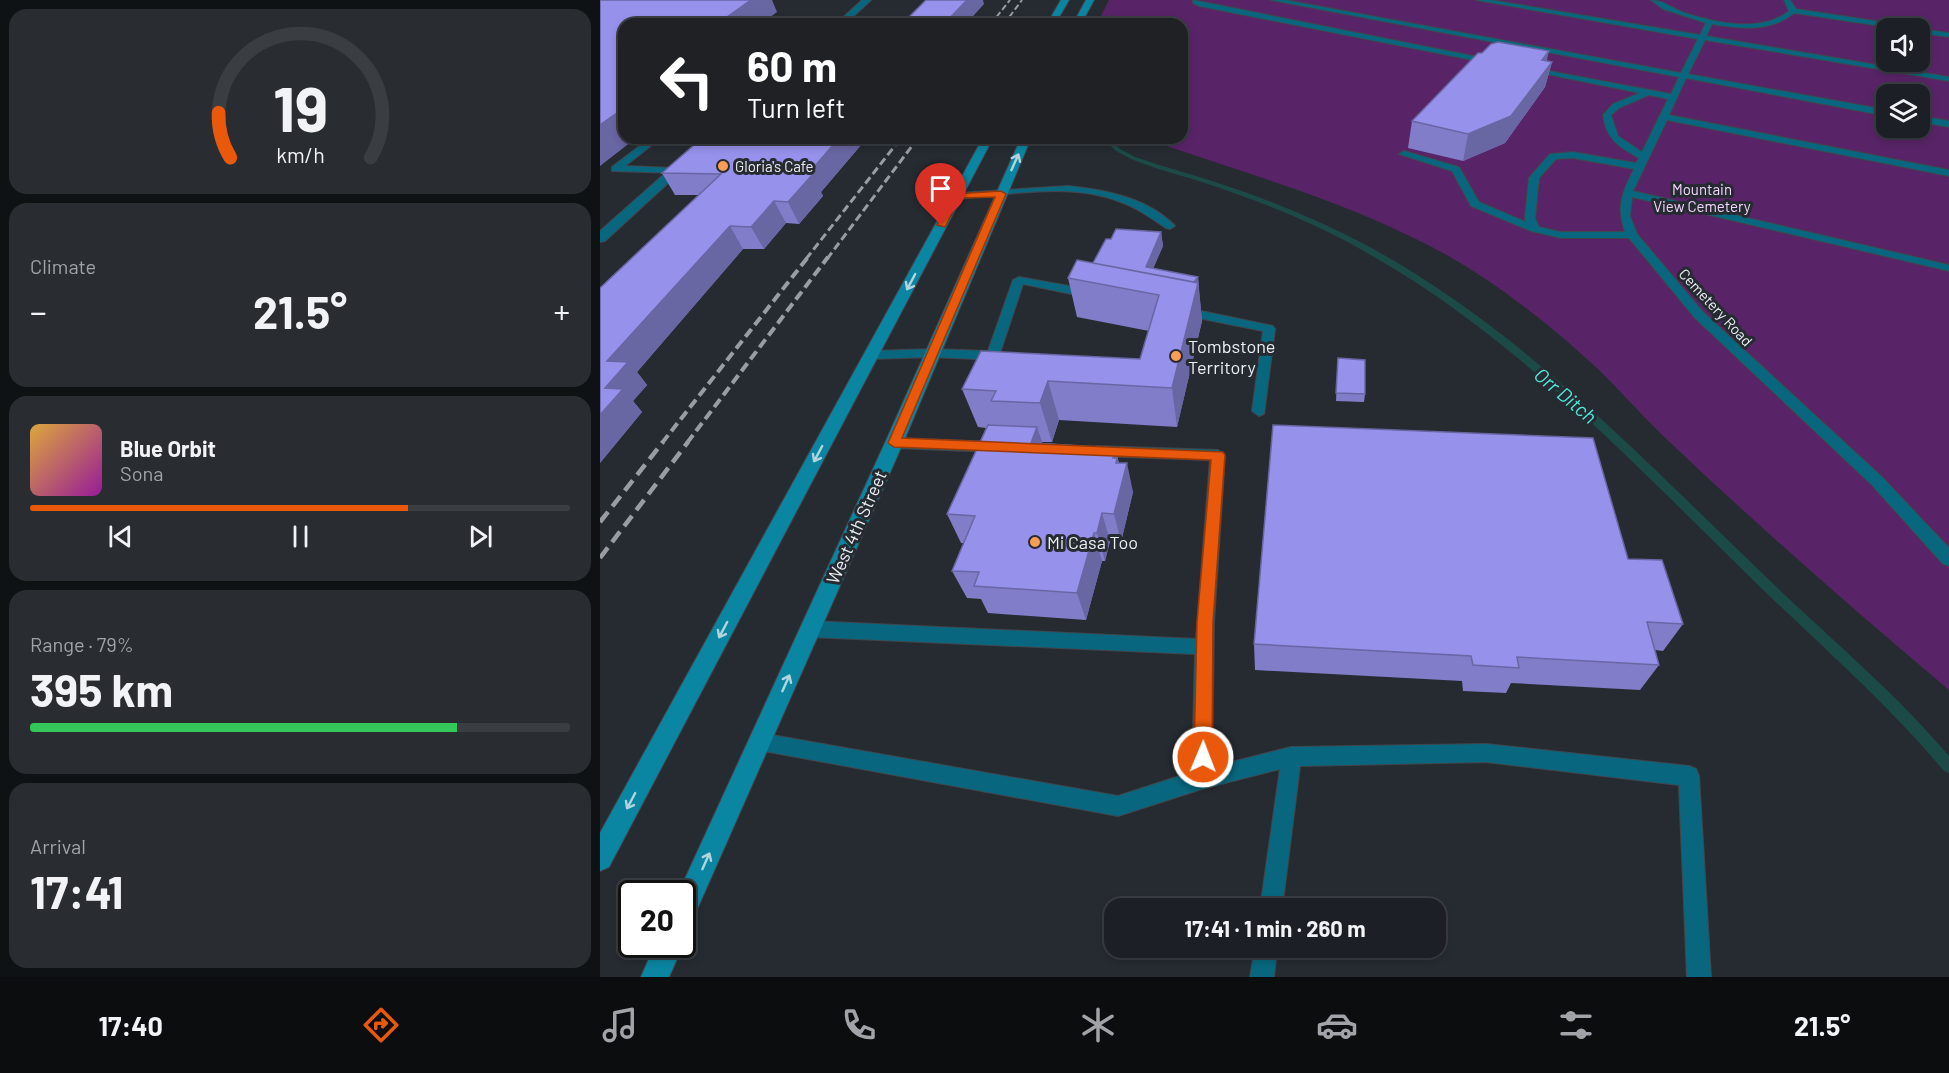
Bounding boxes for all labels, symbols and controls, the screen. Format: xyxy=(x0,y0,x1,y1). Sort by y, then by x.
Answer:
map controls xyxy=(1876,18,1930,138)
button: sound xyxy=(1876,18,1930,72)
text: 60 m xyxy=(747,40,837,90)
icon: left xyxy=(648,42,726,120)
text: 19 xyxy=(272,70,328,144)
button: layers xyxy=(1876,84,1930,138)
text: Turn left xyxy=(747,91,845,123)
text: km/h xyxy=(276,143,324,168)
one-way arrow xyxy=(1010,154,1021,172)
place label: Gloria's Cafe xyxy=(735,157,813,175)
marker: Gloria's Cafe xyxy=(716,159,730,173)
pin xyxy=(915,163,966,225)
icon: arrive xyxy=(924,172,957,205)
park label: Mountain View Cemetery xyxy=(1653,180,1751,215)
text: Climate xyxy=(30,254,96,278)
street label: Cemetery Road xyxy=(1675,264,1757,350)
one-way arrow xyxy=(905,273,917,290)
text: 21.5° xyxy=(253,284,347,338)
text: − xyxy=(30,291,47,331)
text: + xyxy=(554,291,570,331)
place label: Tombstone Territory xyxy=(1188,335,1275,378)
marker: Tombstone Territory xyxy=(1169,349,1183,363)
water label: Orr Ditch xyxy=(1530,362,1602,428)
text: Blue Orbit xyxy=(120,435,216,461)
one-way arrow xyxy=(812,444,823,462)
text: Sona xyxy=(120,461,164,485)
street label: West 4th Street xyxy=(821,467,891,587)
icon: previous xyxy=(104,520,137,553)
icon: pause xyxy=(284,520,317,553)
icon: next xyxy=(464,520,497,553)
place label: Mi Casa Too xyxy=(1047,531,1138,553)
marker: Mi Casa Too xyxy=(1028,535,1042,549)
one-way arrow xyxy=(717,620,728,638)
text: Range · 79% xyxy=(30,632,134,656)
text: 395 km xyxy=(30,662,173,716)
one-way arrow xyxy=(781,675,792,693)
position arrow xyxy=(1171,725,1235,789)
one-way arrow xyxy=(625,792,637,809)
text: Arrival xyxy=(30,834,86,858)
one-way arrow xyxy=(702,852,713,870)
text: 17:41 xyxy=(30,864,123,918)
speed limit sign: 20 xyxy=(618,880,696,958)
text: 17:41 · 1 min · 260 m xyxy=(1184,915,1366,941)
icon: directions xyxy=(360,1004,402,1046)
icon: music xyxy=(599,1004,641,1046)
icon: phone xyxy=(838,1004,880,1046)
icon: climate xyxy=(1077,1004,1119,1046)
icon: car xyxy=(1316,1004,1358,1046)
icon: filters xyxy=(1555,1004,1597,1046)
text: 17:40 xyxy=(98,1009,163,1041)
text: 21.5° xyxy=(1794,1009,1850,1041)

